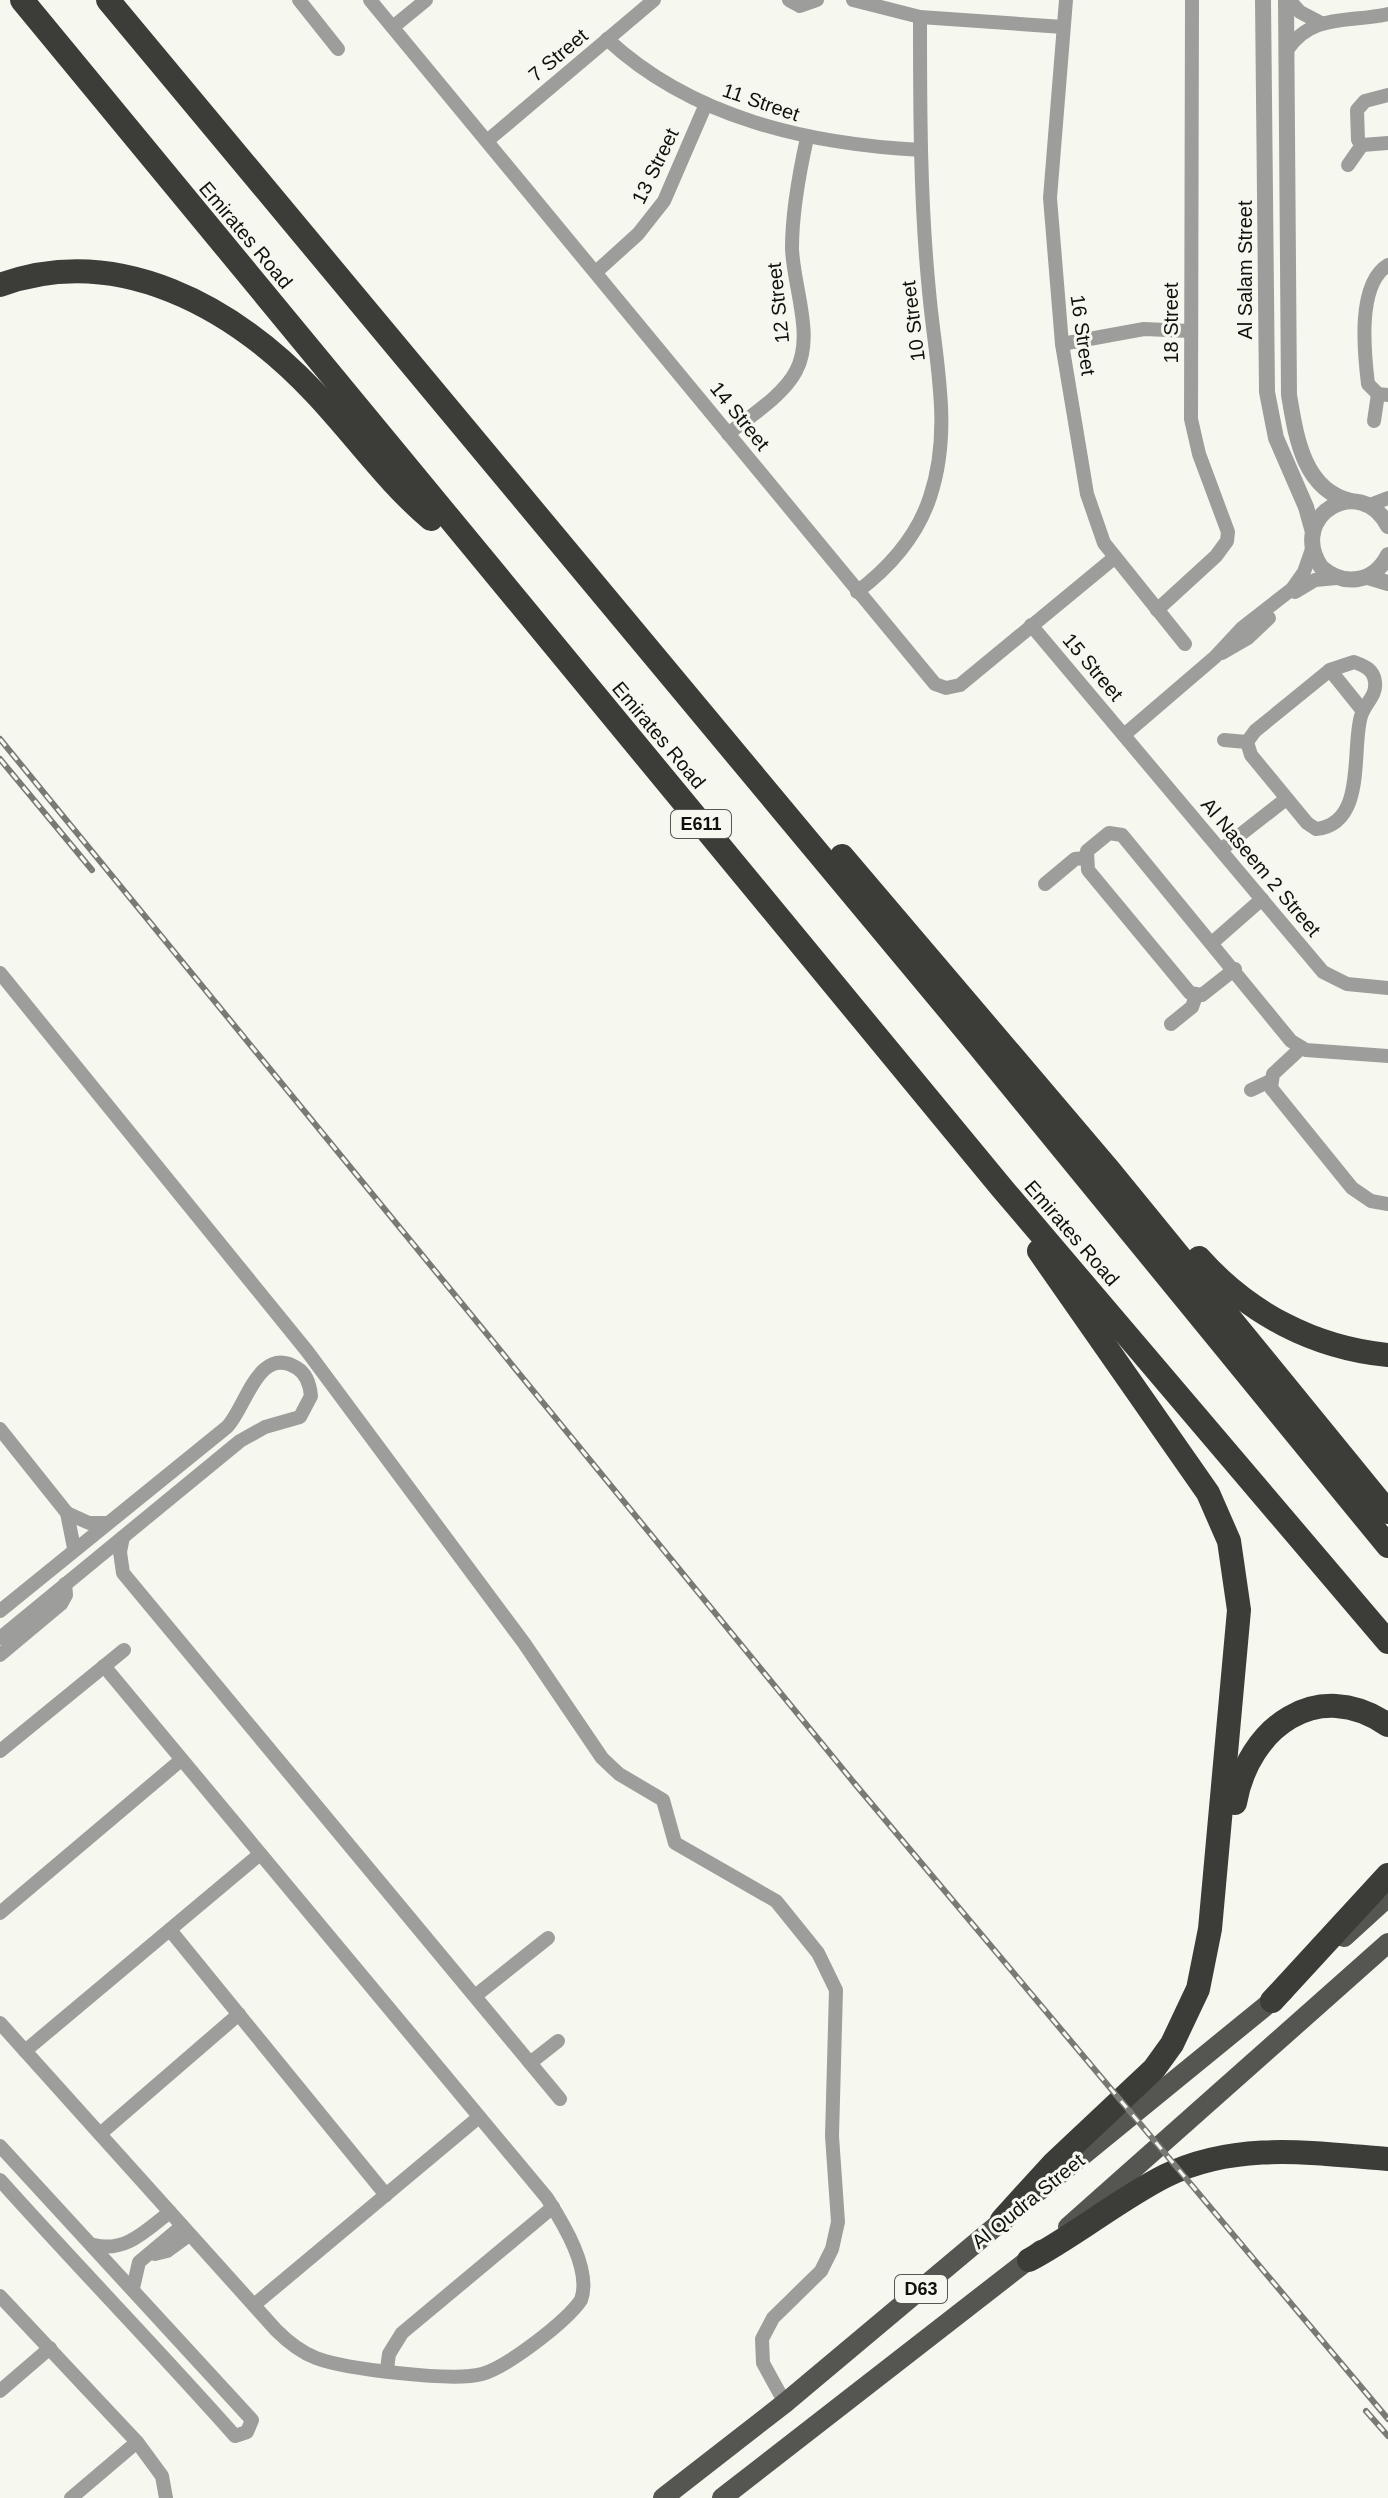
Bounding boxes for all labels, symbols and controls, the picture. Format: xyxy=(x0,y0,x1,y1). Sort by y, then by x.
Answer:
street label: 7 Street xyxy=(524,24,592,86)
street label: 11 Street xyxy=(720,79,803,126)
street label: 13 Street xyxy=(627,124,683,207)
street label: Emirates Road xyxy=(195,177,297,293)
street label: Al Salam Street xyxy=(1234,200,1256,339)
street label: 12 Street xyxy=(763,261,793,345)
street label: 10 Street xyxy=(897,279,929,363)
street label: 18 Street xyxy=(1160,282,1182,364)
street label: 16 Street xyxy=(1066,293,1100,377)
street label: 14 Street xyxy=(706,378,774,455)
street label: 15 Street xyxy=(1058,629,1128,705)
street label: Emirates Road xyxy=(608,677,710,793)
street label: Al Naseem 2 Street xyxy=(1197,794,1325,941)
road number: E611 xyxy=(671,810,731,838)
street label: Emirates Road xyxy=(1020,1176,1124,1290)
street label: Al Qudra Street xyxy=(968,2149,1089,2253)
road number: D63 xyxy=(895,2275,947,2303)

